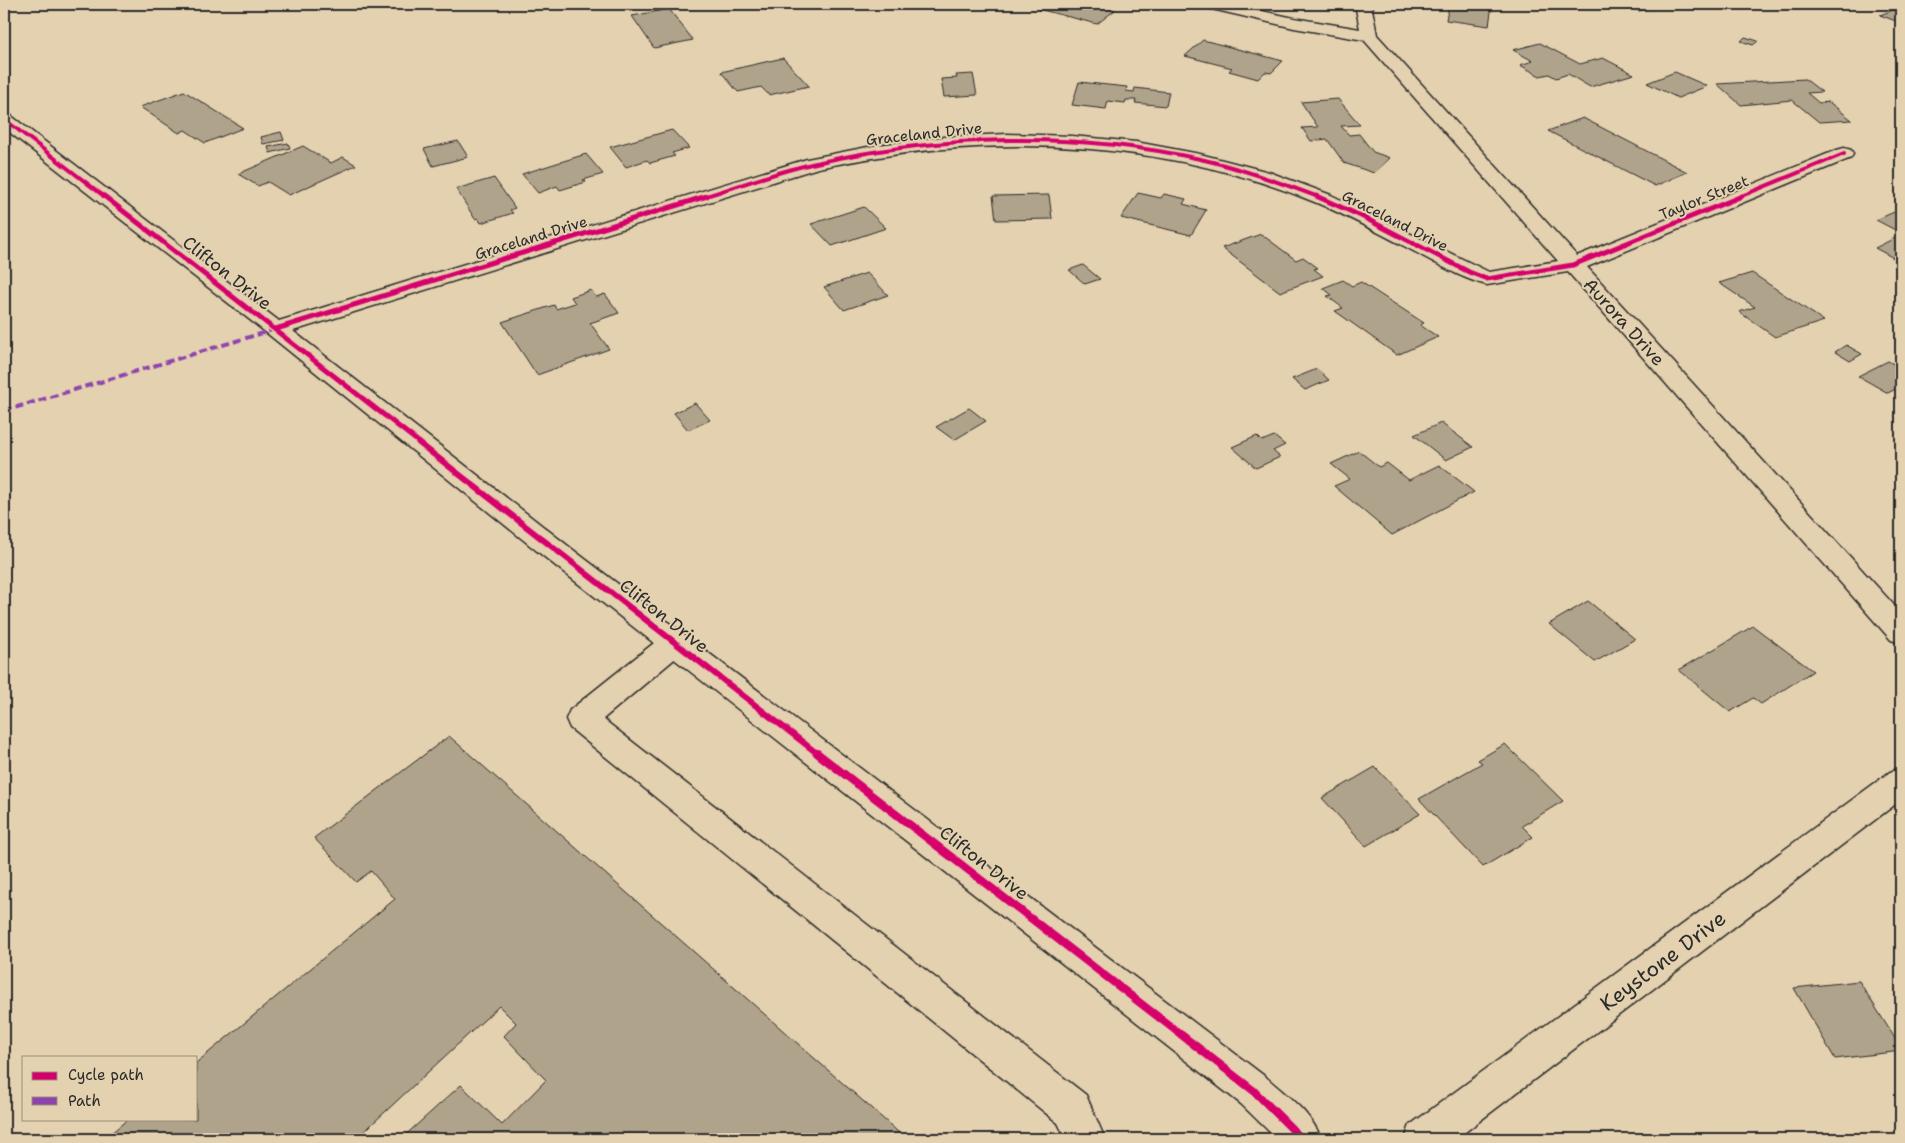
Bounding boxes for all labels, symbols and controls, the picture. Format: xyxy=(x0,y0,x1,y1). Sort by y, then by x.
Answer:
street label: Graceland Drive xyxy=(865,118,983,150)
street label: Taylor Street xyxy=(1656,171,1752,225)
street label: Graceland Drive xyxy=(1338,186,1452,256)
street label: Graceland Drive xyxy=(472,211,590,265)
street label: Clifton Drive xyxy=(177,231,277,315)
street label: Aurora Drive xyxy=(1578,273,1670,371)
street label: Clifton Drive xyxy=(614,574,714,658)
street label: Clifton Drive xyxy=(934,821,1034,905)
street label: Keystone Drive xyxy=(1594,904,1732,1018)
legend xyxy=(22,1056,198,1120)
text: Cycle path xyxy=(68,1065,144,1085)
text: Path xyxy=(68,1091,101,1111)

